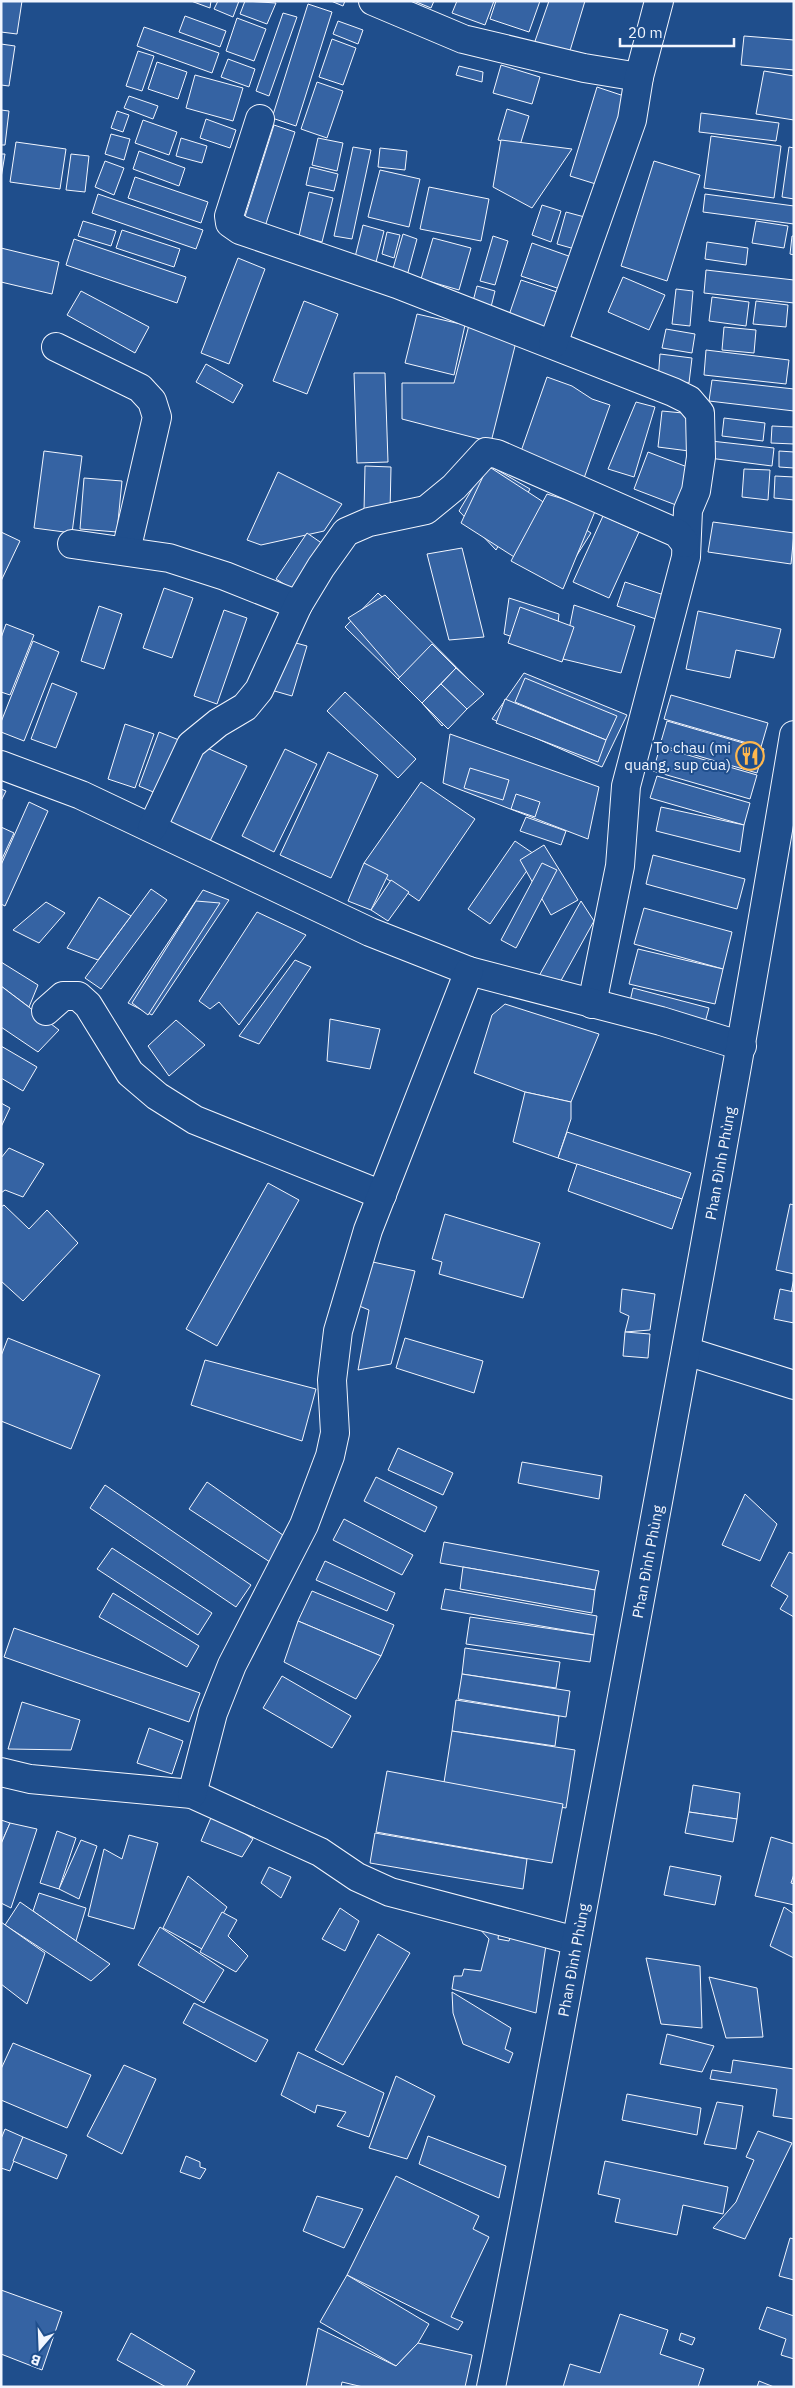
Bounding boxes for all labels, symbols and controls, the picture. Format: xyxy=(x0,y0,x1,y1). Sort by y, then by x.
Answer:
scale bar xyxy=(620,15,734,47)
text: 20 m xyxy=(628,23,663,42)
place label: To chau (mi quang, sup cua) xyxy=(624,738,731,774)
restaurant icon: To chau (mi quang, sup cua) xyxy=(735,741,765,771)
street label: Phan Đình Phùng xyxy=(700,1105,739,1221)
street label: Phan Đình Phùng xyxy=(627,1503,667,1620)
street label: Phan Đình Phùng xyxy=(553,1902,593,2018)
north arrow xyxy=(15,2323,65,2373)
text: B xyxy=(28,2350,43,2370)

